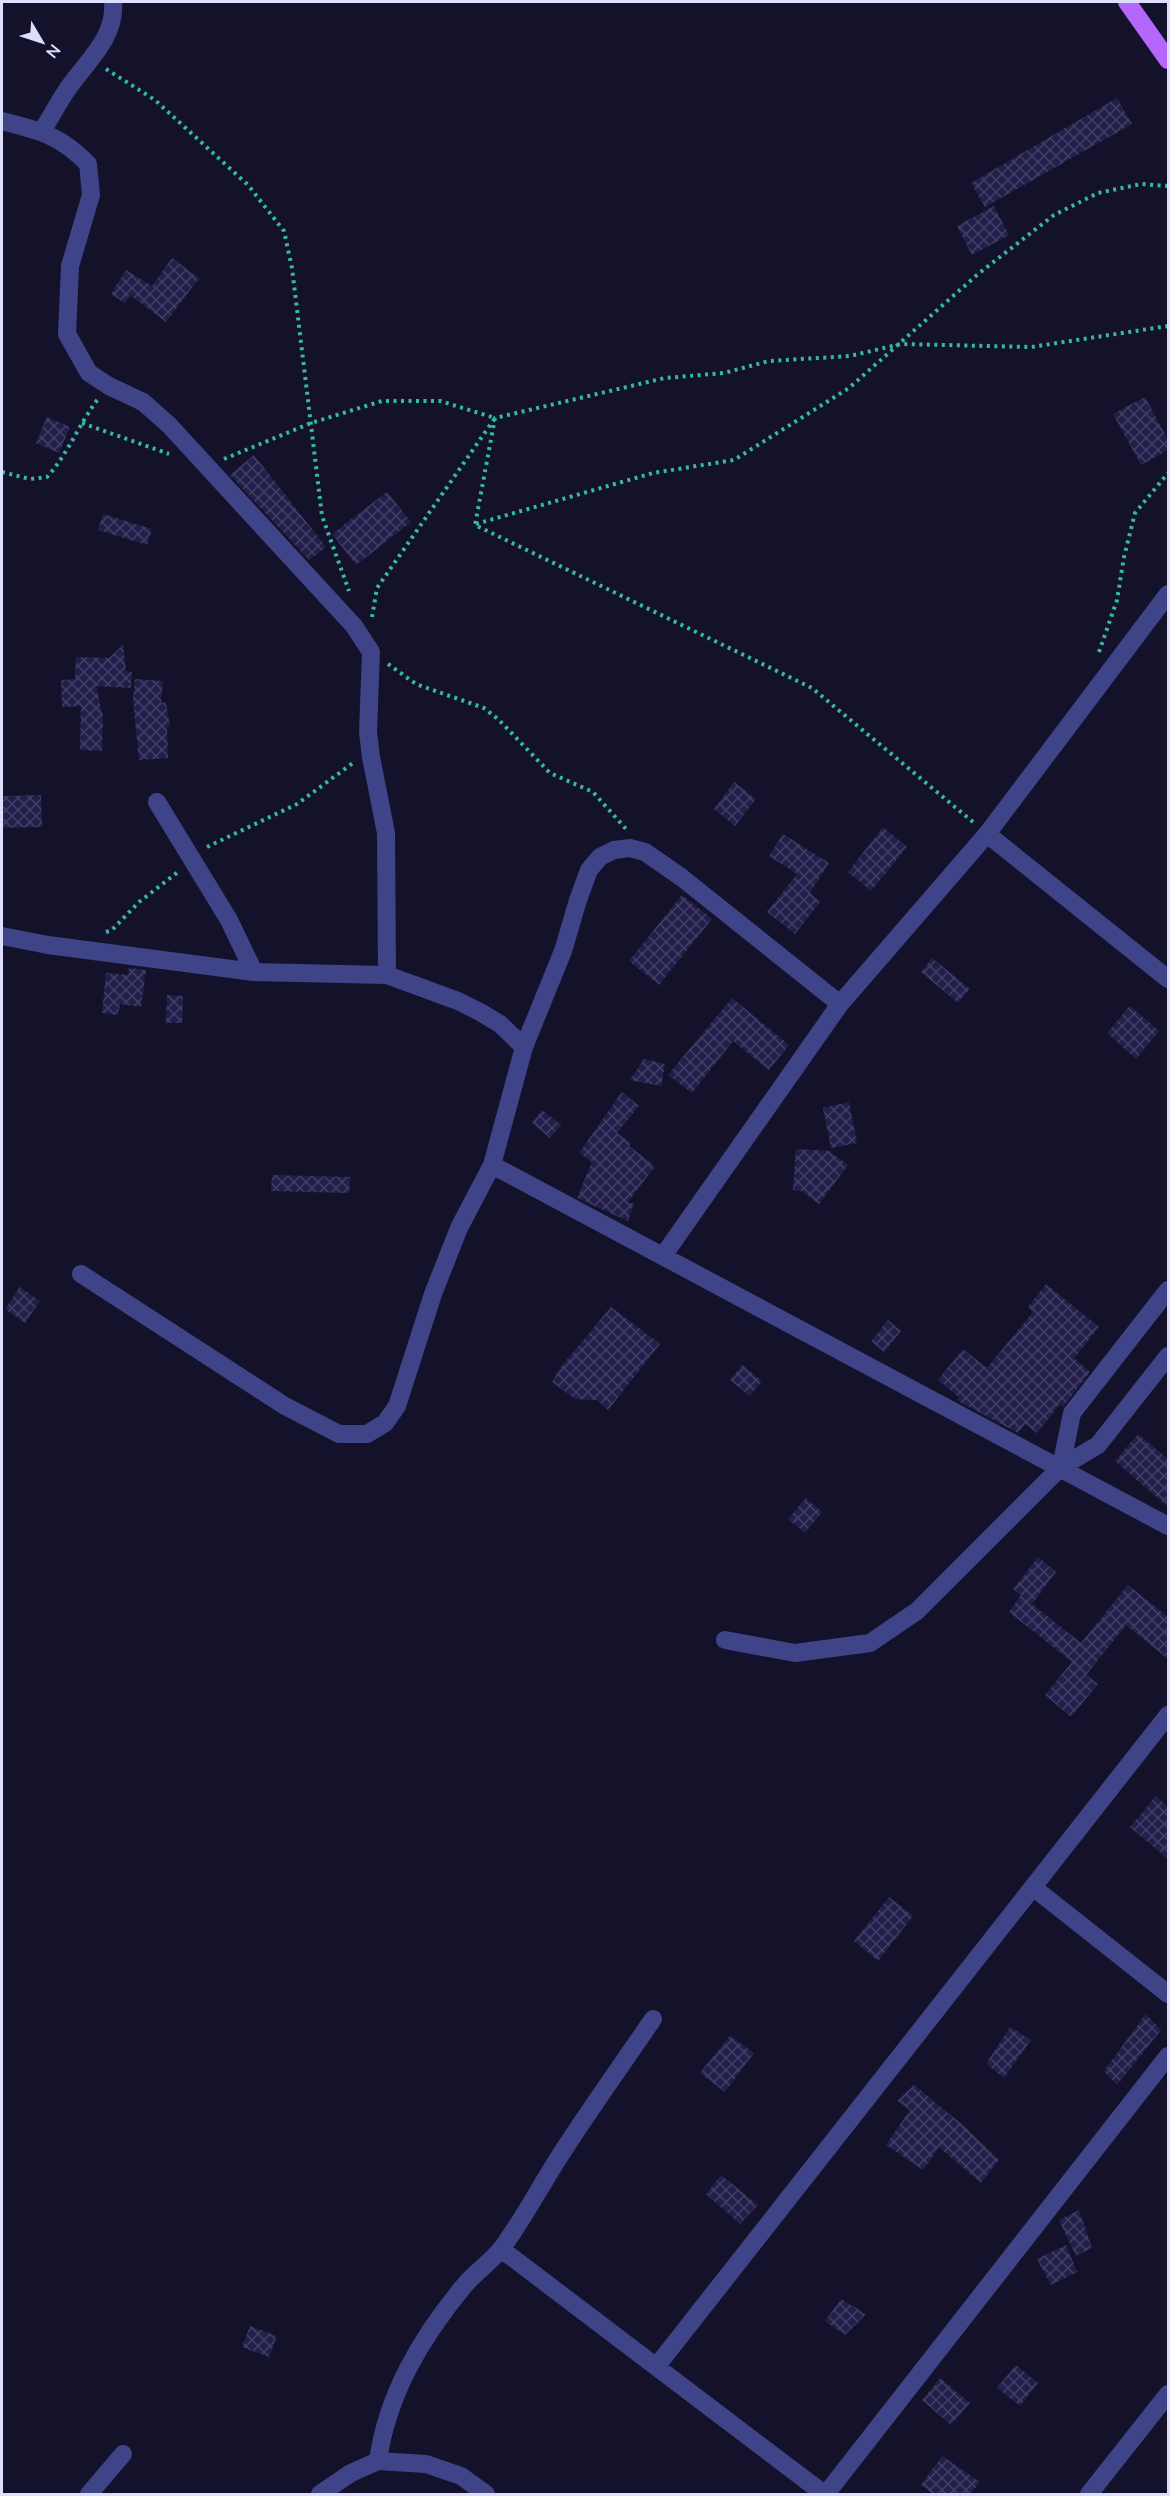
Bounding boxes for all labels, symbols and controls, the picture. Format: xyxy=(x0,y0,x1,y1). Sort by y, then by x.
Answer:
north arrow xyxy=(12,12,72,72)
text: N xyxy=(42,40,65,62)

